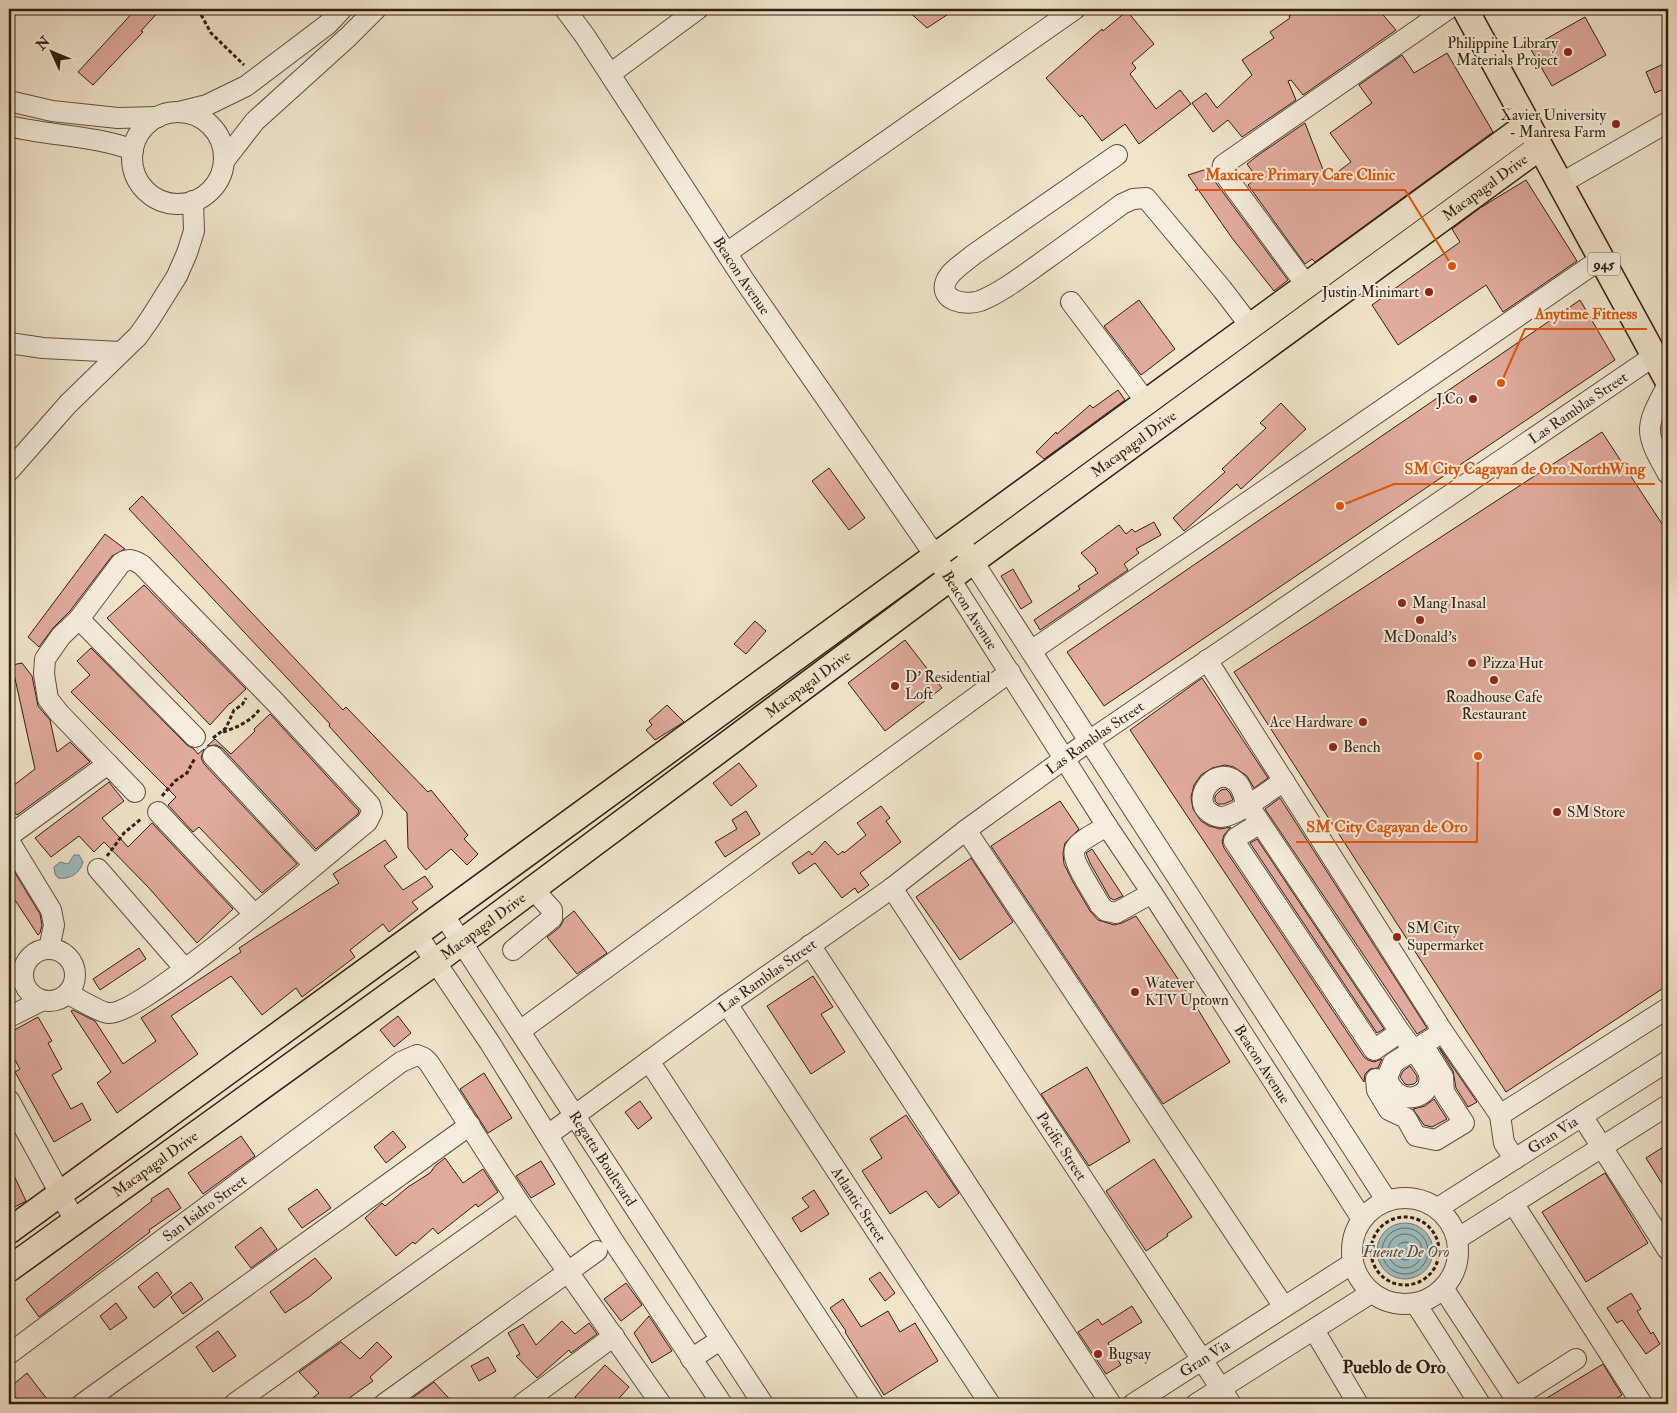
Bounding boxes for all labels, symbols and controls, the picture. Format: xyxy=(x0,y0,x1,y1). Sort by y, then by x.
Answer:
north arrow xyxy=(28,28,78,78)
text: N xyxy=(32,33,54,54)
place label: Philippine Library Materials Project xyxy=(1447,34,1558,70)
marker: Philippine Library Materials Project xyxy=(1562,46,1574,58)
place label: Xavier University - Manresa Farm xyxy=(1500,106,1606,142)
marker: Xavier University - Manresa Farm xyxy=(1610,118,1622,130)
street label: Macapagal Drive xyxy=(1439,150,1532,225)
callout: Maxicare Primary Care Clinic xyxy=(1195,159,1405,190)
text: Maxicare Primary Care Clinic xyxy=(1204,165,1396,186)
street label: Beacon Avenue xyxy=(708,233,774,319)
road number: 945 xyxy=(1588,252,1620,276)
place label: Justin Minimart xyxy=(1321,283,1419,303)
marker: Justin Minimart xyxy=(1423,286,1435,298)
callout: Anytime Fitness xyxy=(1525,298,1647,329)
text: Anytime Fitness xyxy=(1534,304,1638,325)
street label: Las Ramblas Street xyxy=(1525,368,1631,449)
place label: J.Co xyxy=(1436,390,1463,410)
marker: J.Co xyxy=(1467,393,1479,405)
street label: Macapagal Drive xyxy=(1087,406,1181,482)
callout: SM City Cagayan de Oro NorthWing xyxy=(1394,453,1655,484)
text: SM City Cagayan de Oro NorthWing xyxy=(1405,459,1647,480)
street label: Beacon Avenue xyxy=(937,568,1002,654)
place label: Mang Inasal xyxy=(1412,594,1486,613)
marker: Mang Inasal xyxy=(1396,597,1408,609)
marker: McDonald's xyxy=(1414,614,1426,626)
place label: McDonald's xyxy=(1383,628,1457,647)
street label: Macapagal Drive xyxy=(762,647,854,723)
place label: Pizza Hut xyxy=(1482,654,1543,673)
marker: Pizza Hut xyxy=(1466,657,1478,669)
place label: D' Residential Loft xyxy=(905,668,990,704)
marker: Roadhouse Cafe Restaurant xyxy=(1488,674,1500,686)
marker: D' Residential Loft xyxy=(889,680,901,692)
place label: Roadhouse Cafe Restaurant xyxy=(1446,688,1542,724)
street label: Las Ramblas Street xyxy=(1042,697,1148,779)
place label: Ace Hardware xyxy=(1269,713,1353,732)
marker: Ace Hardware xyxy=(1357,716,1369,728)
place label: Bench xyxy=(1343,738,1381,757)
marker: Bench xyxy=(1327,741,1339,753)
place label: SM Store xyxy=(1567,803,1625,822)
marker: SM Store xyxy=(1551,806,1563,818)
callout: SM City Cagayan de Oro xyxy=(1296,811,1477,842)
text: SM City Cagayan de Oro xyxy=(1306,817,1468,838)
street label: Macapagal Drive xyxy=(437,889,530,965)
place label: SM City Supermarket xyxy=(1407,919,1484,956)
marker: SM City Supermarket xyxy=(1391,931,1403,943)
street label: Las Ramblas Street xyxy=(715,935,820,1017)
place label: Watever KTV Uptown xyxy=(1144,974,1229,1011)
marker: Watever KTV Uptown xyxy=(1129,986,1141,998)
street label: Beacon Avenue xyxy=(1230,1022,1294,1107)
street label: Regatta Boulevard xyxy=(564,1108,641,1210)
street label: Pacific Street xyxy=(1032,1109,1091,1185)
street label: Gran Via xyxy=(1524,1112,1582,1158)
street label: Macapagal Drive xyxy=(109,1127,202,1202)
street label: Atlantic Street xyxy=(826,1163,890,1246)
street label: San Isidro Street xyxy=(159,1171,251,1246)
water label: Fuente De Oro xyxy=(1362,1242,1450,1262)
street label: Gran Via xyxy=(1176,1335,1234,1382)
place label: Bugsay xyxy=(1108,1345,1151,1364)
marker: Bugsay xyxy=(1092,1348,1104,1360)
district label: Pueblo de Oro xyxy=(1342,1356,1446,1379)

